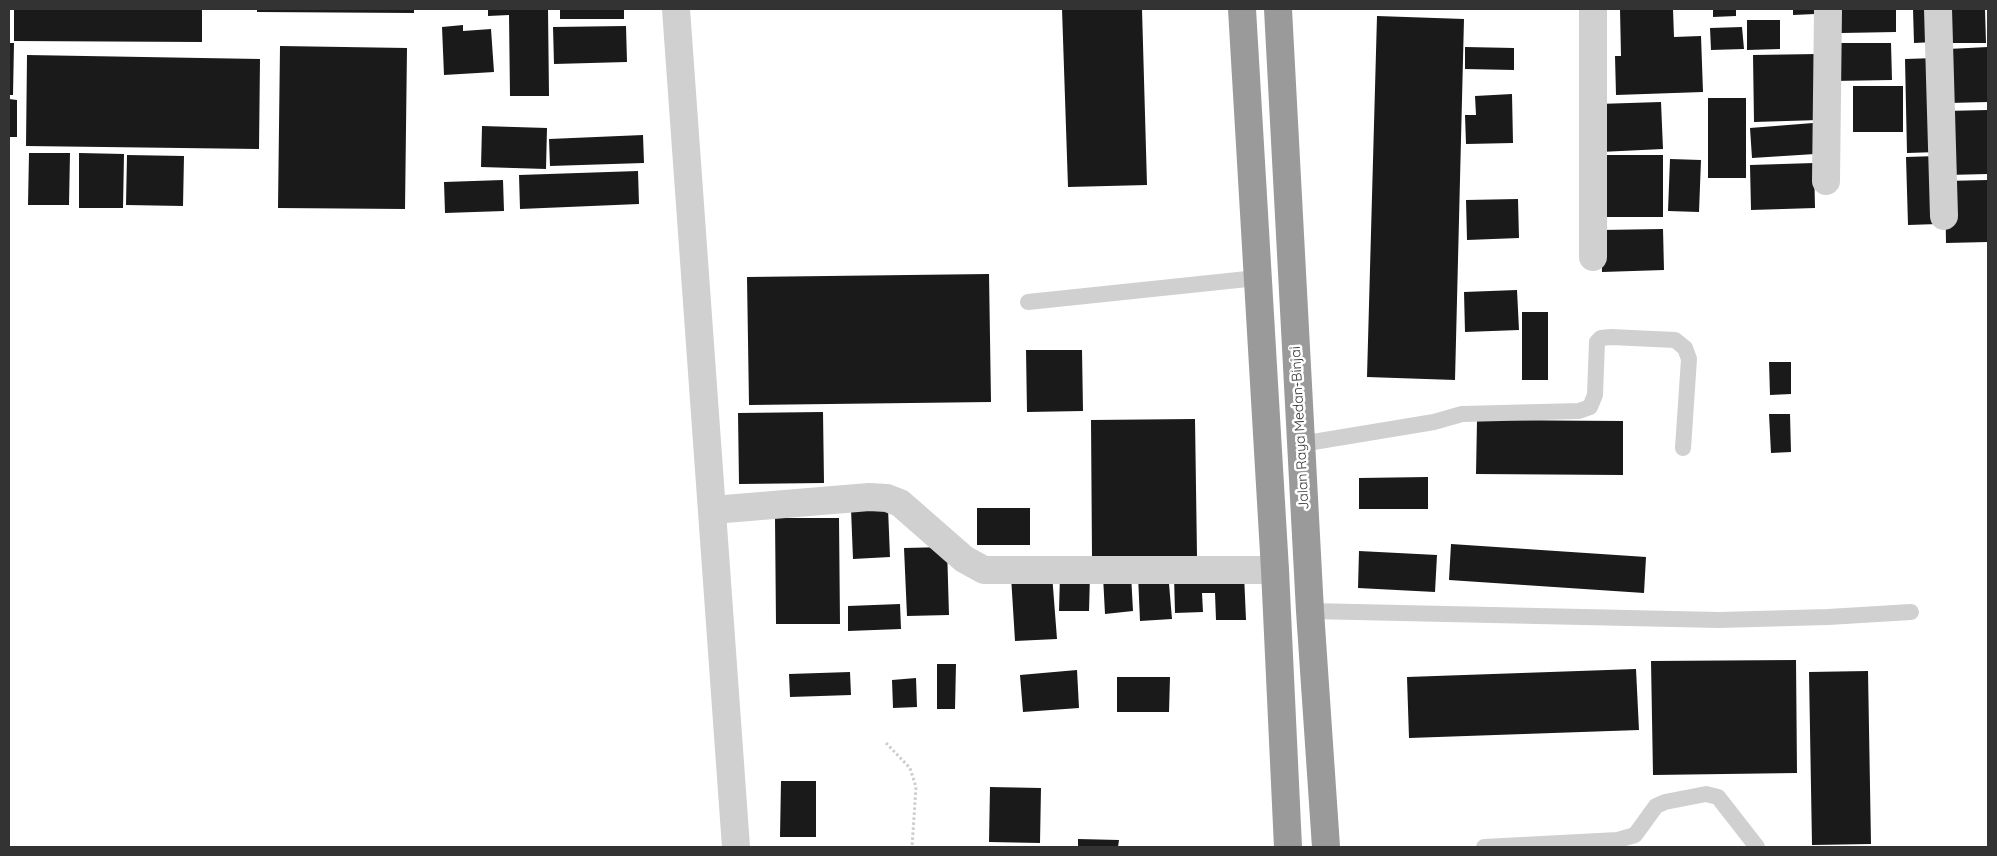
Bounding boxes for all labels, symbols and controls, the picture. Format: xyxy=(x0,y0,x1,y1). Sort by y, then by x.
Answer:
street label: Jalan Raya Medan-Binjai xyxy=(1287,346,1313,510)

